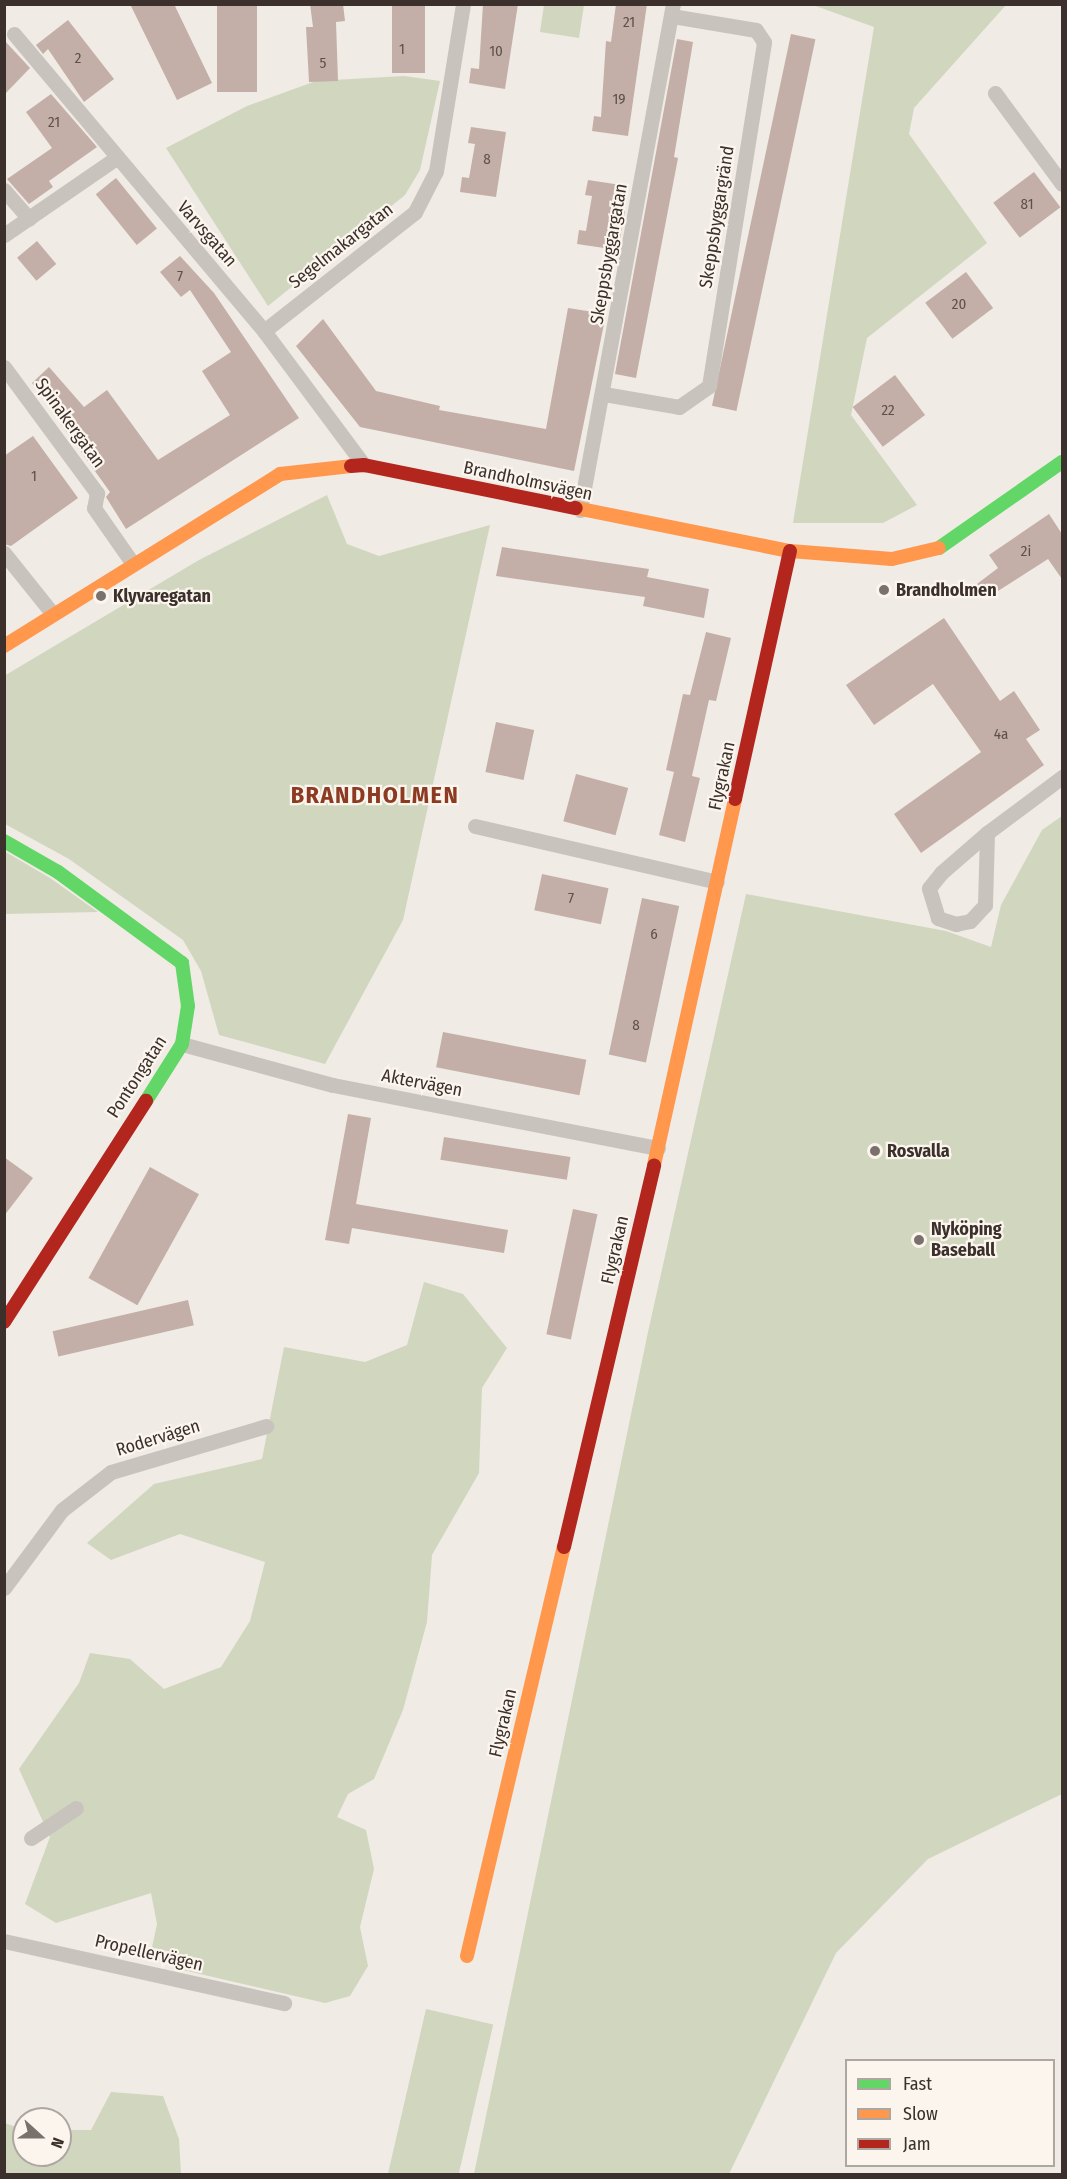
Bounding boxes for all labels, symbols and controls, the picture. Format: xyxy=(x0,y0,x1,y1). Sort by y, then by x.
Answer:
house number: 21 xyxy=(623,14,635,32)
house number: 1 xyxy=(399,41,405,59)
house number: 10 xyxy=(489,43,503,61)
house number: 2 xyxy=(75,50,81,68)
house number: 5 xyxy=(320,55,326,73)
house number: 19 xyxy=(612,91,626,109)
house number: 21 xyxy=(48,114,60,132)
street label: Skeppsbyggargränd xyxy=(695,144,739,290)
house number: 8 xyxy=(483,151,491,169)
street label: Skeppsbyggargatan xyxy=(586,182,632,326)
house number: 81 xyxy=(1021,196,1033,214)
street label: Varvsgatan xyxy=(173,197,241,271)
street label: Segelmakargatan xyxy=(285,199,397,293)
house number: 7 xyxy=(177,268,183,286)
house number: 20 xyxy=(952,296,966,314)
street label: Spinakergatan xyxy=(30,374,110,472)
house number: 22 xyxy=(881,402,895,420)
street label: Brandholmsvägen xyxy=(461,457,595,505)
house number: 1 xyxy=(31,468,37,486)
house number: 2i xyxy=(1021,543,1031,561)
place label: Brandholmen xyxy=(896,579,997,601)
marker: Brandholmen xyxy=(877,583,891,597)
place label: Klyvaregatan xyxy=(113,585,211,607)
marker: Klyvaregatan xyxy=(94,589,108,603)
house number: 4a xyxy=(994,726,1008,744)
street label: Flygrakan xyxy=(704,740,740,812)
district label: BRANDHOLMEN xyxy=(291,782,459,810)
house number: 7 xyxy=(568,890,574,908)
house number: 6 xyxy=(650,926,658,944)
house number: 8 xyxy=(632,1017,640,1035)
street label: Pontongatan xyxy=(103,1032,171,1122)
street label: Aktervägen xyxy=(380,1065,464,1101)
place label: Rosvalla xyxy=(887,1140,950,1162)
marker: Rosvalla xyxy=(868,1144,882,1158)
street label: Flygrakan xyxy=(597,1214,633,1286)
place label: Nyköping Baseball xyxy=(931,1219,1002,1262)
marker: Nyköping Baseball xyxy=(912,1233,926,1247)
street label: Rodervägen xyxy=(113,1415,203,1461)
street label: Flygrakan xyxy=(485,1687,521,1759)
street label: Propellervägen xyxy=(93,1930,205,1976)
legend xyxy=(845,2059,1055,2167)
text: Fast xyxy=(903,2073,932,2095)
text: Slow xyxy=(903,2103,938,2125)
north arrow xyxy=(12,2107,72,2167)
text: Jam xyxy=(903,2133,931,2155)
text: N xyxy=(47,2135,68,2151)

